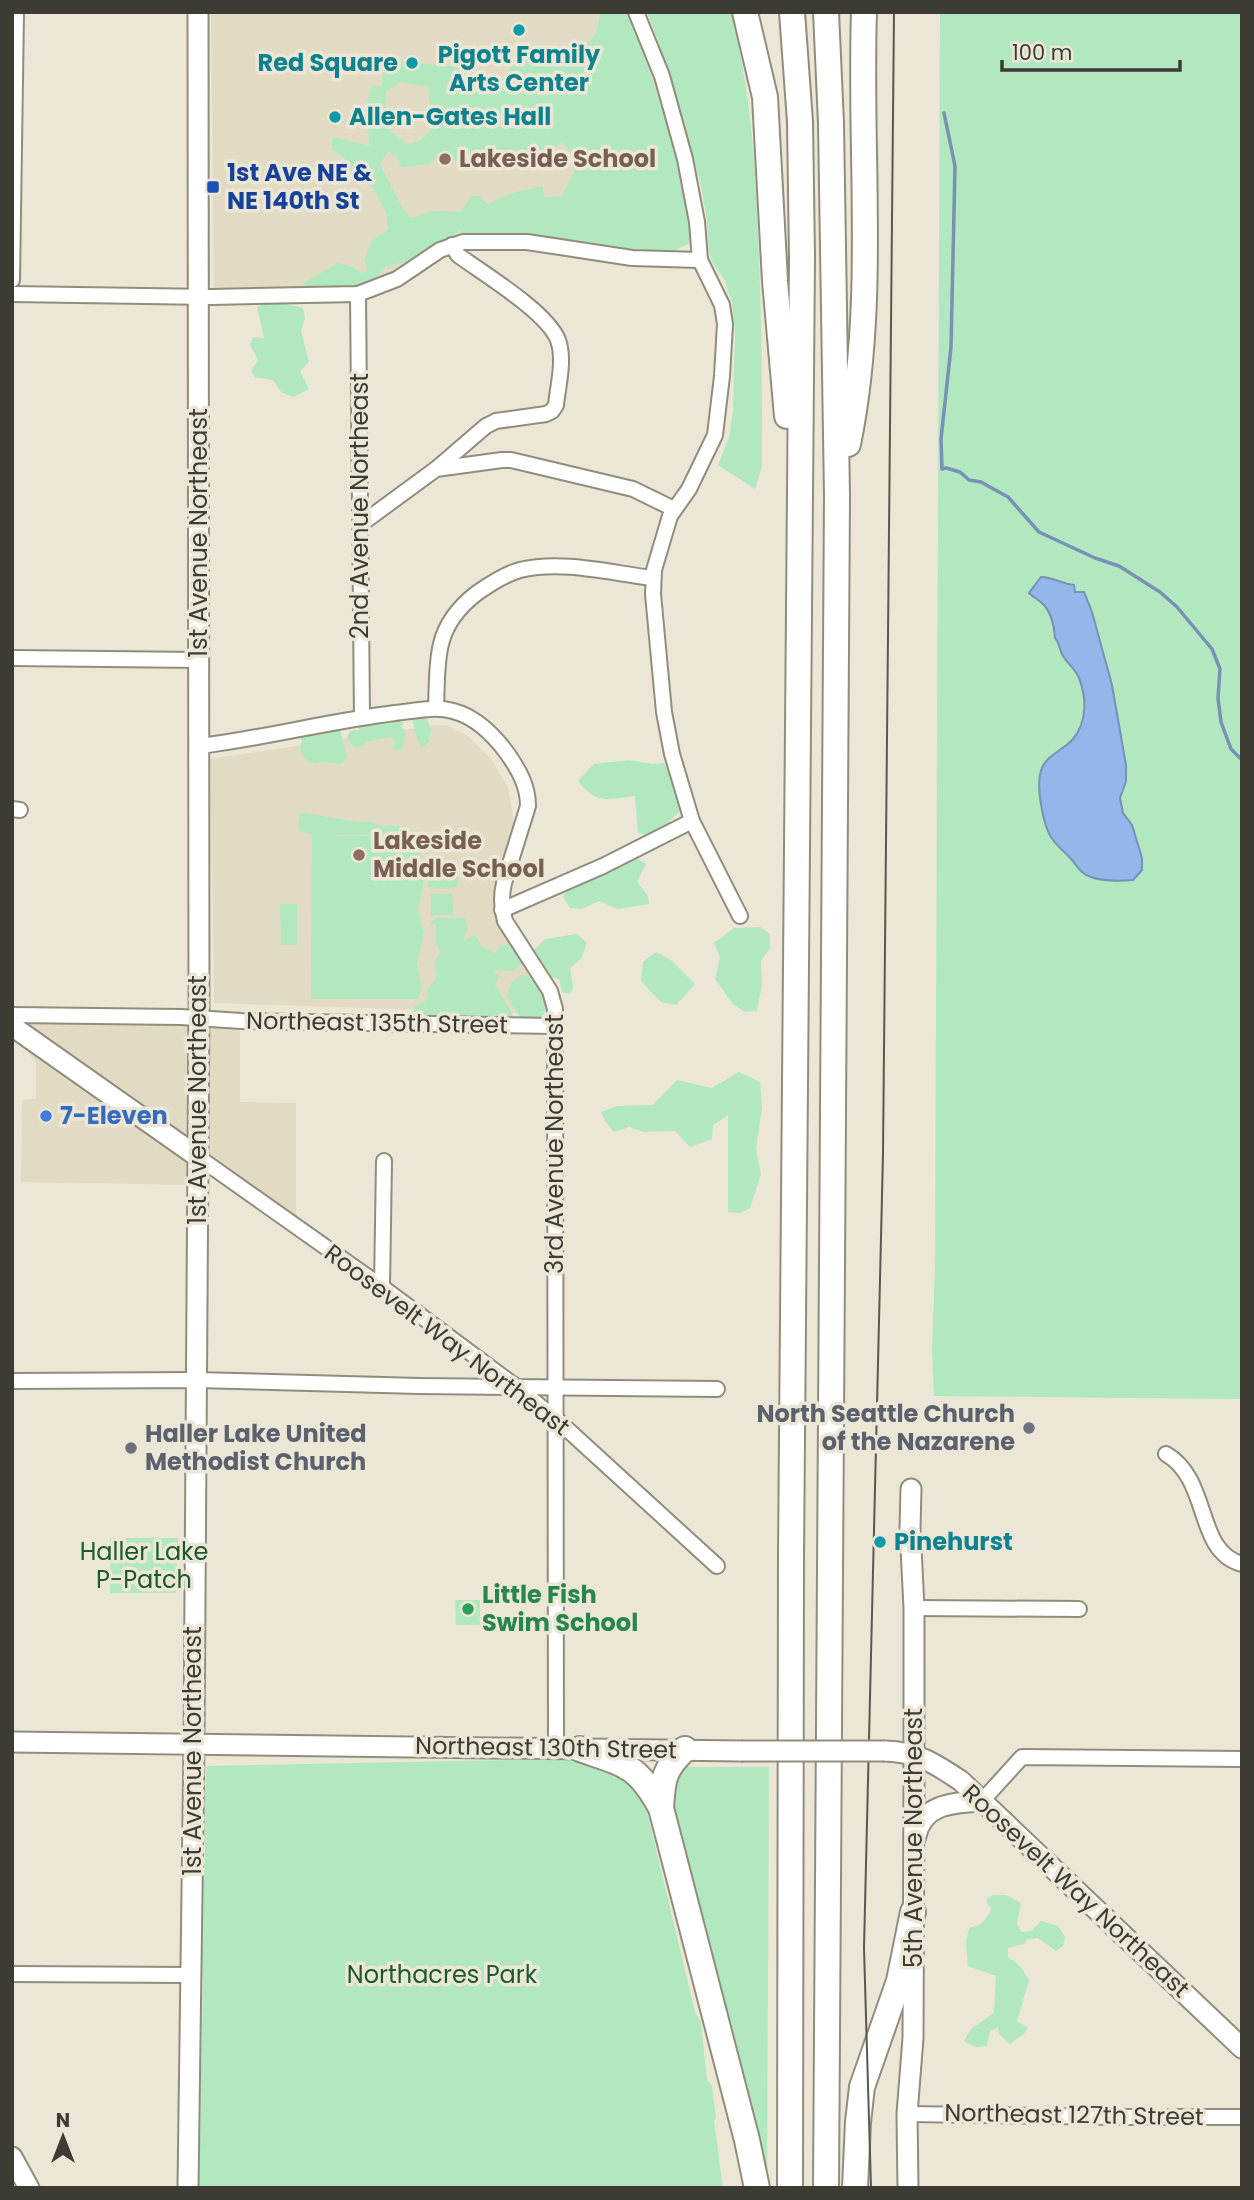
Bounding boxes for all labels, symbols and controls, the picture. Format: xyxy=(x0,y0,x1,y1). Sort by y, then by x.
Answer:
marker: Pigott Family Arts Center xyxy=(511,22,527,38)
scale bar xyxy=(1002,28,1180,72)
place label: Pigott Family Arts Center xyxy=(438,38,601,99)
text: 100 m xyxy=(1012,38,1072,67)
place label: Red Square xyxy=(258,46,398,79)
marker: Red Square xyxy=(404,55,420,71)
place label: Allen-Gates Hall xyxy=(349,100,551,133)
marker: Allen-Gates Hall xyxy=(327,109,343,125)
place label: Lakeside School xyxy=(459,142,656,175)
marker: Lakeside School xyxy=(437,151,453,167)
place label: 1st Ave NE & NE 140th St xyxy=(227,156,373,217)
marker: 1st Ave NE & NE 140th St xyxy=(205,179,221,195)
street label: 2nd Avenue Northeast xyxy=(343,373,376,639)
street label: 1st Avenue Northeast xyxy=(182,408,215,658)
place label: Lakeside Middle School xyxy=(373,824,545,885)
marker: Lakeside Middle School xyxy=(351,847,367,863)
street label: 1st Avenue Northeast xyxy=(181,975,214,1225)
street label: Northeast 135th Street xyxy=(246,1004,508,1041)
street label: 3rd Avenue Northeast xyxy=(538,1014,571,1274)
place label: 7-Eleven xyxy=(60,1099,168,1132)
marker: 7-Eleven xyxy=(38,1108,54,1124)
street label: Roosevelt Way Northeast xyxy=(318,1236,577,1443)
place label: North Seattle Church of the Nazarene xyxy=(756,1397,1015,1458)
place label: Haller Lake United Methodist Church xyxy=(145,1417,367,1478)
marker: North Seattle Church of the Nazarene xyxy=(1021,1420,1037,1436)
marker: Haller Lake United Methodist Church xyxy=(123,1440,139,1456)
place label: Pinehurst xyxy=(894,1525,1013,1558)
marker: Pinehurst xyxy=(872,1534,888,1550)
park label: Haller Lake P-Patch xyxy=(80,1535,208,1596)
place label: Little Fish Swim School xyxy=(482,1578,638,1639)
marker: Little Fish Swim School xyxy=(460,1601,476,1617)
street label: 1st Avenue Northeast xyxy=(176,1626,209,1876)
street label: 5th Avenue Northeast xyxy=(897,1708,930,1968)
street label: Northeast 130th Street xyxy=(415,1729,677,1766)
street label: Roosevelt Way Northeast xyxy=(956,1776,1197,2005)
park label: Northacres Park xyxy=(347,1958,538,1991)
street label: Northeast 127th Street xyxy=(944,2096,1204,2133)
north arrow xyxy=(28,2102,98,2172)
text: N xyxy=(56,2107,70,2134)

